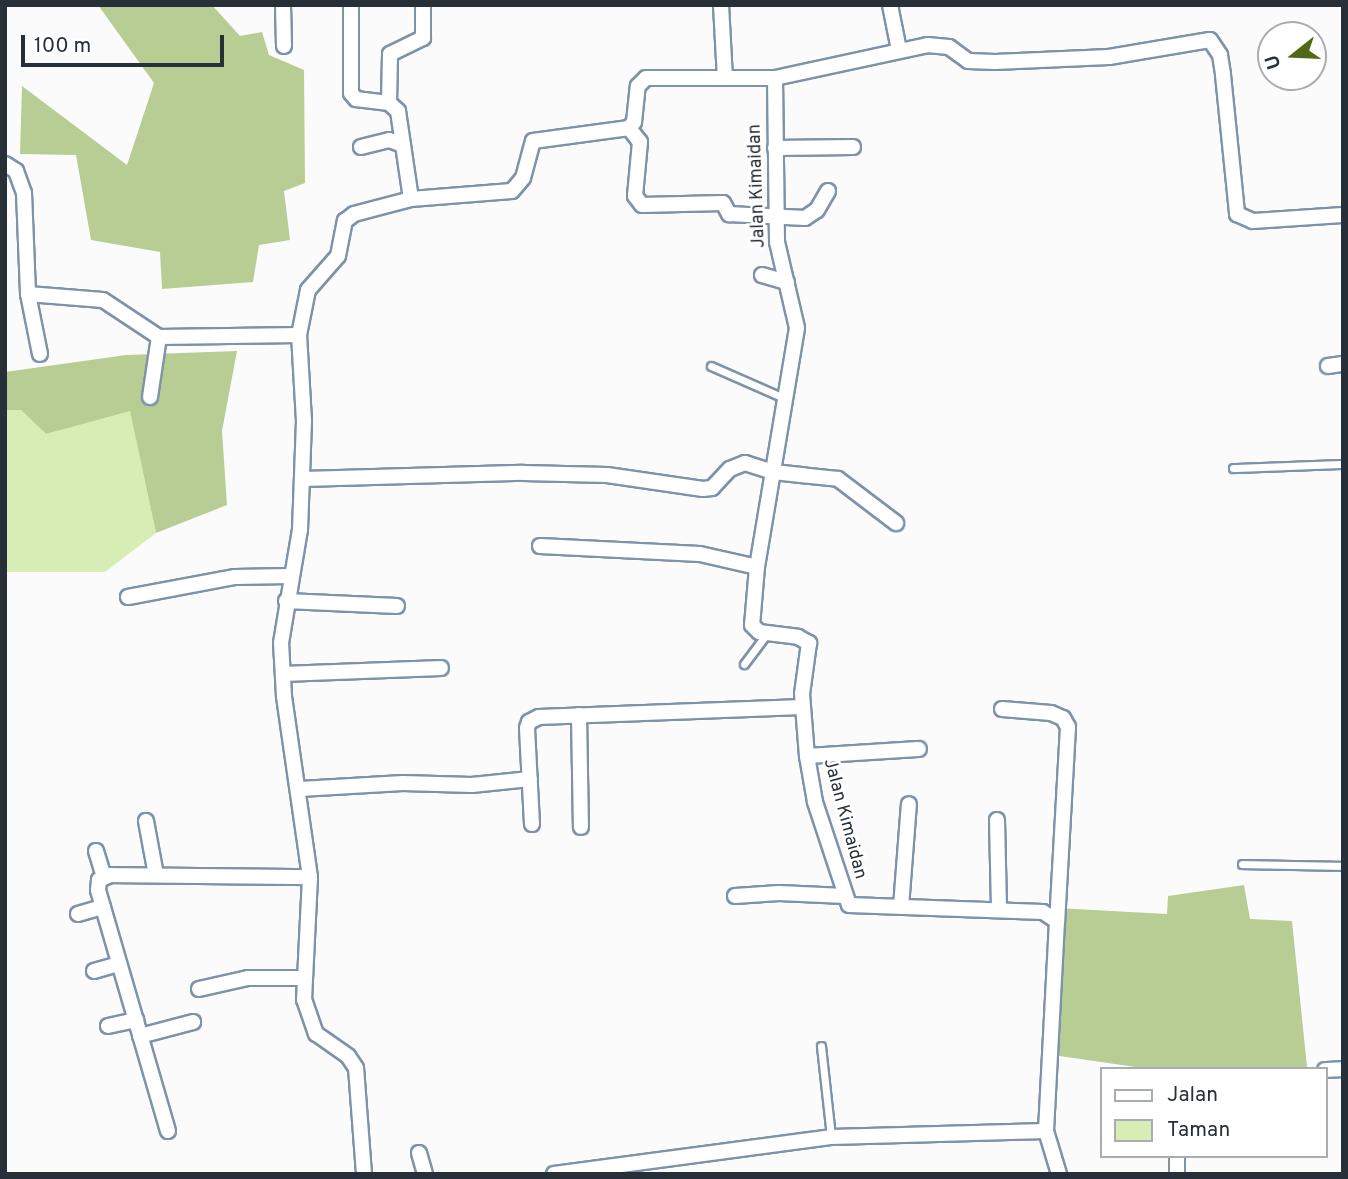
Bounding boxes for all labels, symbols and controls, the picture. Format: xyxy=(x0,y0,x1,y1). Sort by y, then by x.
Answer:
scale bar xyxy=(24,21,228,65)
north arrow xyxy=(1257,21,1327,91)
text: 100 m xyxy=(34,33,91,60)
text: U xyxy=(1260,52,1287,72)
street label: Jalan Kimaidan xyxy=(745,124,771,248)
street label: Jalan Kimaidan xyxy=(818,756,870,882)
legend xyxy=(1100,1067,1327,1158)
text: Jalan xyxy=(1167,1082,1218,1109)
text: Taman xyxy=(1167,1117,1230,1144)

